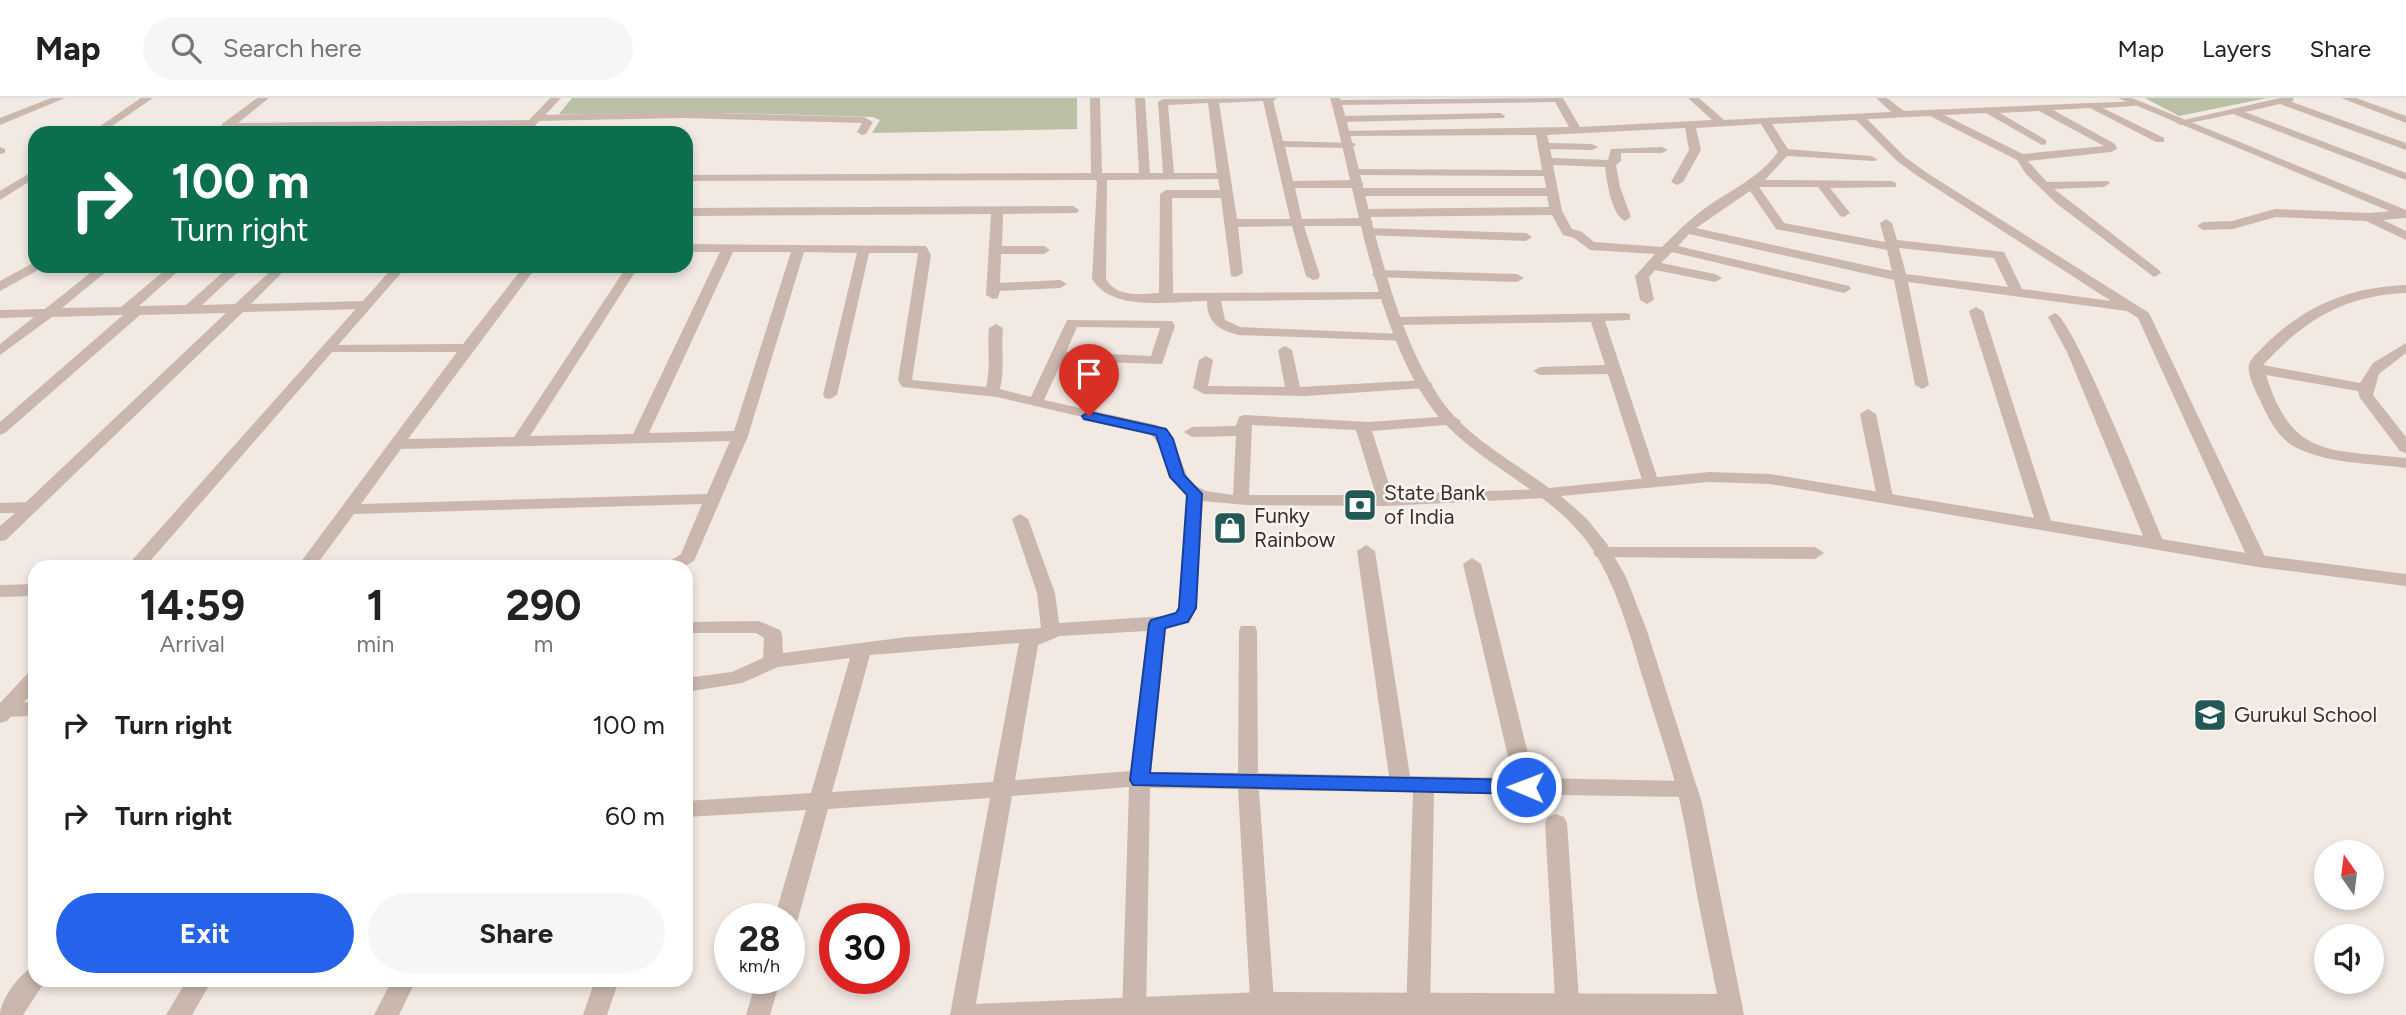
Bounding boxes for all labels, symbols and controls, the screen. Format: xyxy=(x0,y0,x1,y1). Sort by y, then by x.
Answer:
search box xyxy=(143,17,633,80)
text: Map xyxy=(35,29,101,68)
icon: search xyxy=(167,29,205,67)
text: Search here xyxy=(223,32,362,64)
text: Map xyxy=(2117,34,2164,63)
text: Layers xyxy=(2202,34,2271,63)
text: Share xyxy=(2309,34,2371,63)
text: 100 m xyxy=(171,151,310,210)
icon: right xyxy=(56,154,147,245)
text: Turn right xyxy=(171,211,309,249)
pin xyxy=(1059,344,1119,416)
icon: arrive xyxy=(1070,355,1108,393)
place label: State Bank of India xyxy=(1384,480,1486,529)
bank icon: State Bank of India xyxy=(1341,486,1379,524)
place label: Funky Rainbow xyxy=(1254,503,1336,552)
shop icon: Funky Rainbow xyxy=(1211,509,1249,547)
text: 14:59 xyxy=(139,580,245,631)
text: 1 xyxy=(367,580,384,631)
text: 290 xyxy=(506,580,582,631)
text: Arrival xyxy=(160,630,225,658)
text: min xyxy=(357,630,394,658)
text: m xyxy=(534,630,553,658)
school or university icon: Gurukul School xyxy=(2191,696,2229,734)
place label: Gurukul School xyxy=(2234,702,2377,727)
icon: right xyxy=(56,706,94,744)
text: Turn right xyxy=(115,709,232,741)
text: 100 m xyxy=(592,709,665,741)
position arrow xyxy=(1489,750,1563,824)
icon: right xyxy=(56,797,94,835)
text: Turn right xyxy=(115,800,232,832)
text: 60 m xyxy=(605,800,665,832)
north arrow xyxy=(2314,840,2384,910)
map controls xyxy=(2314,840,2384,994)
button: Exit xyxy=(56,893,354,973)
button: Share xyxy=(368,893,665,973)
speed limit sign: 30 xyxy=(819,903,910,994)
text: 28 xyxy=(739,918,780,960)
button: sound xyxy=(2314,924,2384,994)
text: km/h xyxy=(739,955,780,977)

